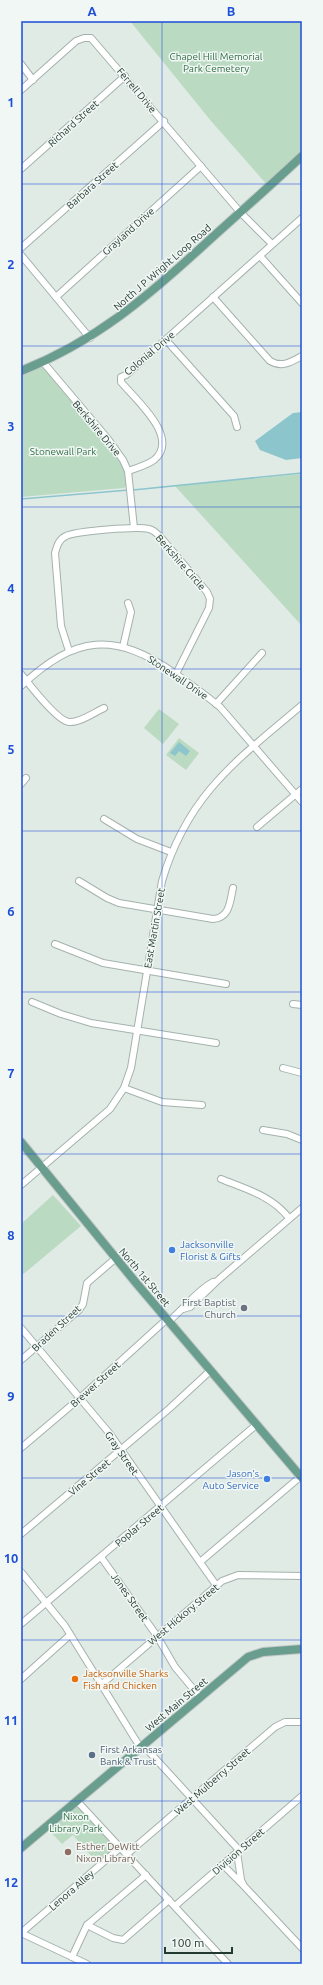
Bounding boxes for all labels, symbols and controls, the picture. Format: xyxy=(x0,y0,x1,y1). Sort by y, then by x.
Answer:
text: A xyxy=(87,4,97,18)
text: B xyxy=(227,4,236,18)
park label: Chapel Hill Memorial Park Cemetery xyxy=(170,51,263,74)
street label: Ferrell Drive xyxy=(115,66,159,115)
text: 1 xyxy=(7,95,15,109)
street label: Richard Street xyxy=(46,98,101,149)
street label: Barbara Street xyxy=(64,159,120,211)
street label: Grayland Drive xyxy=(100,205,156,257)
street label: North J P Wright Loop Road xyxy=(111,222,213,313)
text: 2 xyxy=(7,257,15,271)
street label: Colonial Drive xyxy=(122,329,177,378)
street label: Berkshire Drive xyxy=(70,399,123,458)
text: 3 xyxy=(7,419,15,433)
park label: Stonewall Park xyxy=(30,446,96,457)
street label: Berkshire Circle xyxy=(154,532,208,592)
text: 4 xyxy=(7,581,15,595)
street label: Stonewall Drive xyxy=(146,653,210,702)
text: 5 xyxy=(7,742,15,756)
street label: East Martin Street xyxy=(142,887,167,969)
text: 6 xyxy=(7,904,15,918)
text: 7 xyxy=(7,1066,15,1080)
text: 8 xyxy=(7,1228,15,1242)
place label: Jacksonville Florist & Gifts xyxy=(180,1239,240,1262)
marker: Jacksonville Florist & Gifts xyxy=(167,1245,177,1255)
street label: North 1st Street xyxy=(117,1246,172,1309)
place label: First Baptist Church xyxy=(182,1297,236,1320)
street label: Braden Street xyxy=(30,1303,83,1354)
marker: First Baptist Church xyxy=(239,1303,249,1313)
street label: Brewer Street xyxy=(68,1359,122,1410)
text: 9 xyxy=(7,1389,15,1403)
street label: Gray Street xyxy=(103,1429,141,1477)
street label: Vine Street xyxy=(66,1457,112,1498)
place label: Jason's Auto Service xyxy=(203,1468,259,1491)
marker: Jason's Auto Service xyxy=(262,1474,272,1484)
street label: Poplar Street xyxy=(113,1502,166,1549)
text: 10 xyxy=(4,1551,18,1565)
street label: Jones Street xyxy=(109,1571,150,1624)
street label: West Hickory Street xyxy=(146,1582,221,1647)
place label: Jacksonville Sharks Fish and Chicken xyxy=(83,1668,168,1691)
marker: Jacksonville Sharks Fish and Chicken xyxy=(70,1674,80,1684)
street label: West Main Street xyxy=(143,1675,210,1733)
text: 11 xyxy=(4,1713,18,1727)
place label: First Arkansas Bank & Trust xyxy=(100,1744,162,1767)
street label: West Mulberry Street xyxy=(172,1746,252,1817)
marker: First Arkansas Bank & Trust xyxy=(87,1750,97,1760)
park label: Nixon Library Park xyxy=(49,1811,103,1834)
street label: Division Street xyxy=(210,1826,267,1877)
place label: Esther DeWitt Nixon Library xyxy=(76,1841,140,1864)
marker: Esther DeWitt Nixon Library xyxy=(63,1847,73,1857)
street label: Lenora Alley xyxy=(47,1868,96,1913)
text: 12 xyxy=(4,1875,18,1889)
scale bar xyxy=(165,1929,232,1955)
text: 100 m xyxy=(171,1936,204,1949)

